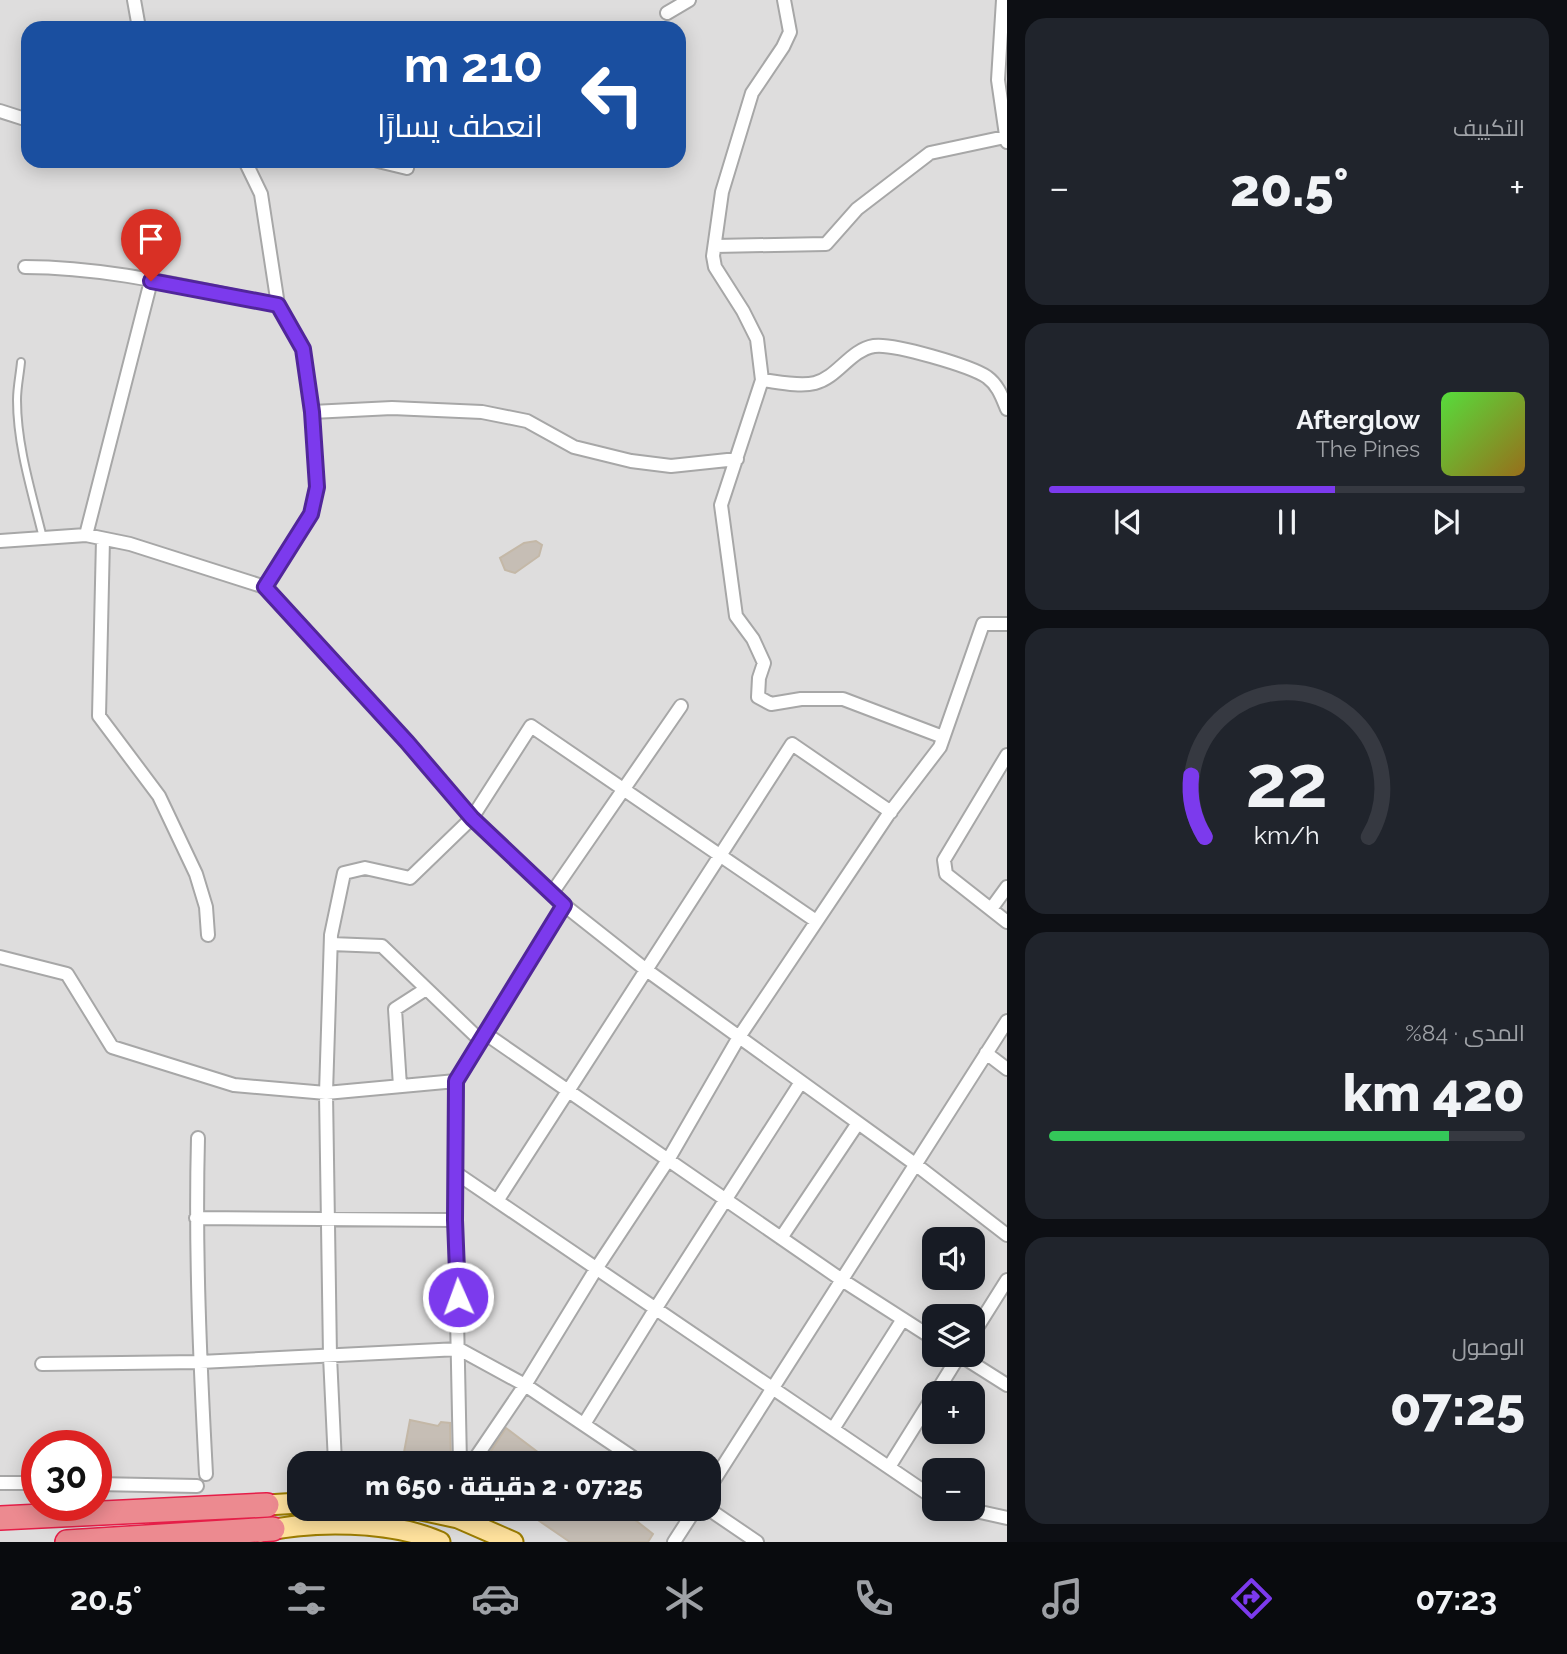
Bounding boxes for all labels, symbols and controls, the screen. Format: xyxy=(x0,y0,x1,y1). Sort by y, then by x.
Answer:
text: 210 m xyxy=(404,36,543,93)
icon: left xyxy=(567,49,658,140)
text: انعطف يسارًا xyxy=(377,107,543,144)
text: التكييف xyxy=(1453,114,1525,141)
text: 20.5° xyxy=(1230,157,1349,218)
text: − xyxy=(1049,165,1069,210)
text: + xyxy=(1509,165,1525,210)
pin xyxy=(121,209,181,281)
icon: arrive xyxy=(132,220,170,258)
text: Afterglow xyxy=(1296,405,1420,435)
text: The Pines xyxy=(1316,435,1420,462)
icon: previous xyxy=(1109,503,1147,541)
icon: pause xyxy=(1268,503,1306,541)
icon: next xyxy=(1427,503,1465,541)
text: 22 xyxy=(1246,739,1328,824)
text: km/h xyxy=(1254,820,1320,850)
text: المدى · 84% xyxy=(1405,1019,1525,1046)
text: 420 km xyxy=(1343,1062,1525,1123)
map controls xyxy=(922,1227,985,1521)
button: sound xyxy=(922,1227,985,1290)
position arrow xyxy=(421,1260,495,1334)
button: layers xyxy=(922,1304,985,1367)
text: الوصول xyxy=(1452,1333,1525,1360)
text: 07:25 xyxy=(1390,1376,1525,1437)
button: + xyxy=(922,1381,985,1444)
speed limit sign: 30 xyxy=(21,1430,112,1521)
button: − xyxy=(922,1458,985,1521)
text: 07:25 · 2 دقيقة · 650 m xyxy=(365,1471,643,1501)
icon: filters xyxy=(282,1574,331,1623)
icon: car xyxy=(471,1574,520,1623)
icon: climate xyxy=(660,1574,709,1623)
icon: phone xyxy=(849,1574,898,1623)
icon: music xyxy=(1038,1574,1087,1623)
icon: directions xyxy=(1227,1574,1276,1623)
text: 20.5° xyxy=(70,1580,142,1617)
text: 07:23 xyxy=(1416,1580,1497,1617)

